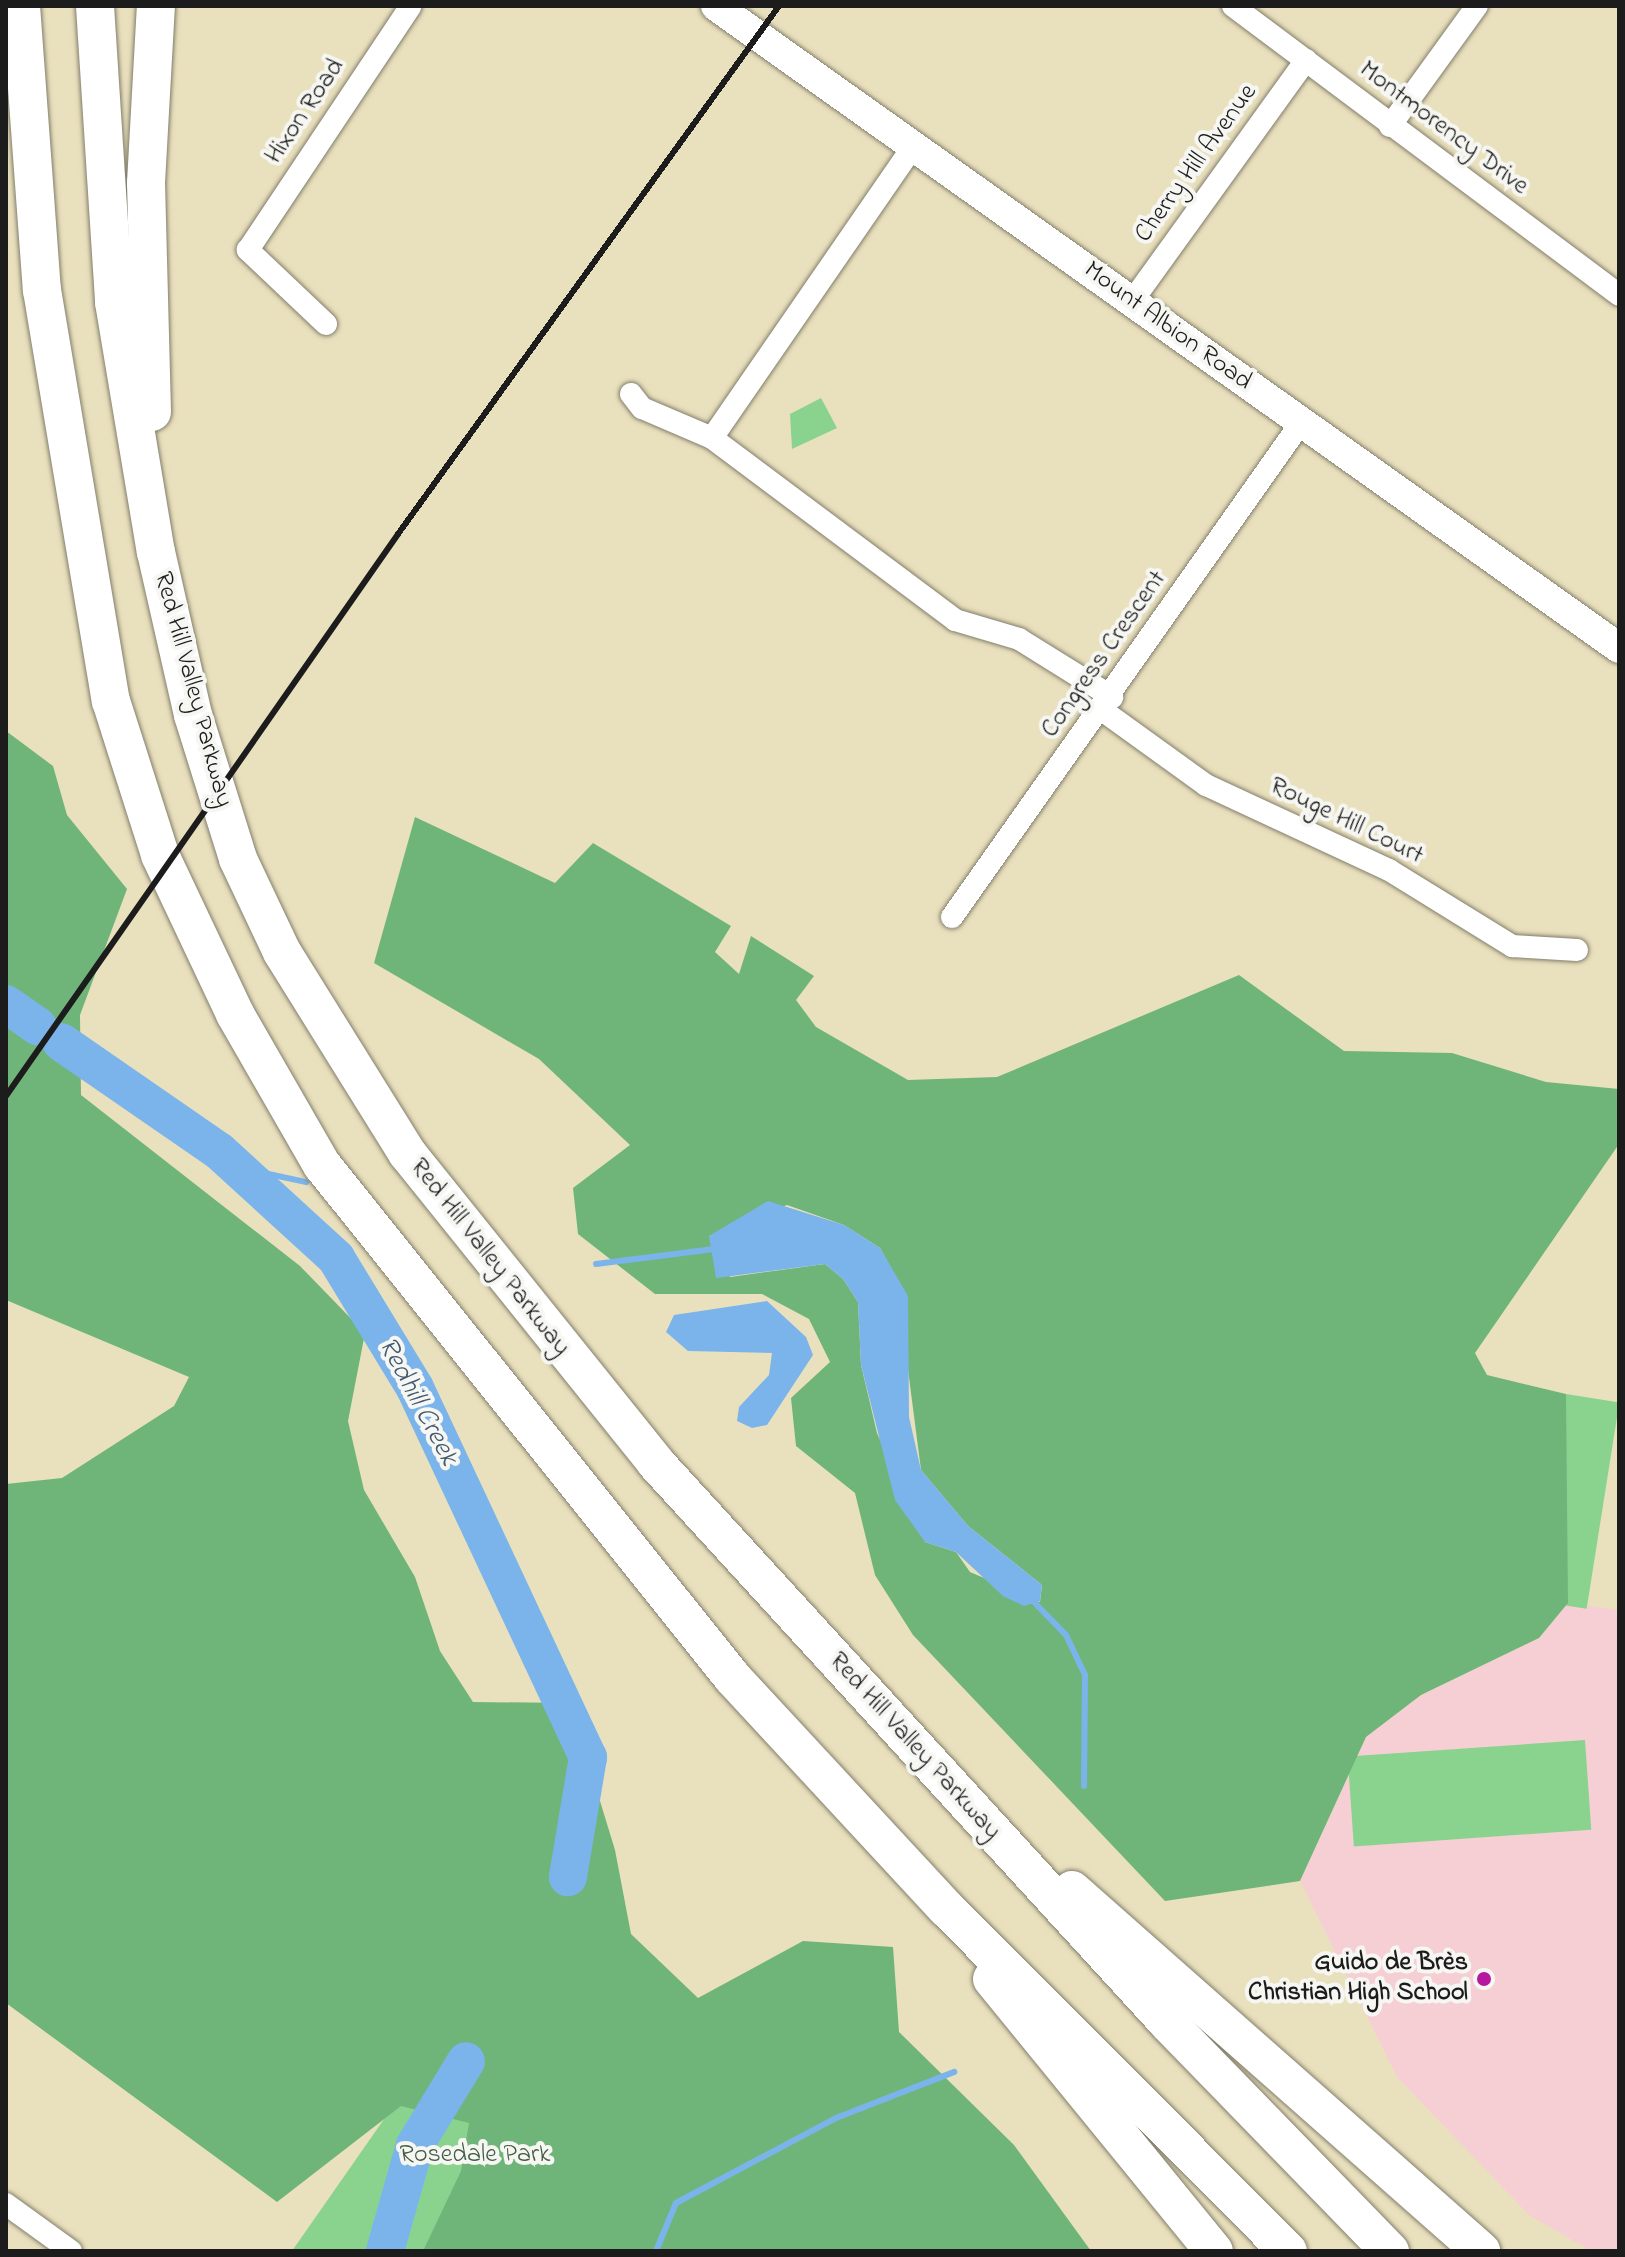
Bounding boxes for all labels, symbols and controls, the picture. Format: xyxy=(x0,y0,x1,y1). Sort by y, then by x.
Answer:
street label: Hixon Road xyxy=(260,54,352,170)
street label: Montmorency Drive xyxy=(1352,55,1534,203)
street label: Cherry Hill Avenue xyxy=(1129,79,1265,249)
street label: Mount Albion Road xyxy=(1077,256,1257,398)
street label: Congress Crescent xyxy=(1036,565,1174,745)
street label: Red Hill Valley Parkway xyxy=(146,569,238,811)
street label: Rouge Hill Court xyxy=(1264,771,1428,873)
street label: Red Hill Valley Parkway xyxy=(402,1153,576,1363)
water label: Redhill Creek xyxy=(369,1332,465,1472)
street label: Red Hill Valley Parkway xyxy=(821,1647,1007,1847)
place label: Guido de Brès Christian High School xyxy=(1248,1948,1468,2010)
marker: Guido de Brès Christian High School xyxy=(1475,1970,1493,1988)
park label: Rosedale Park xyxy=(400,2140,550,2172)

